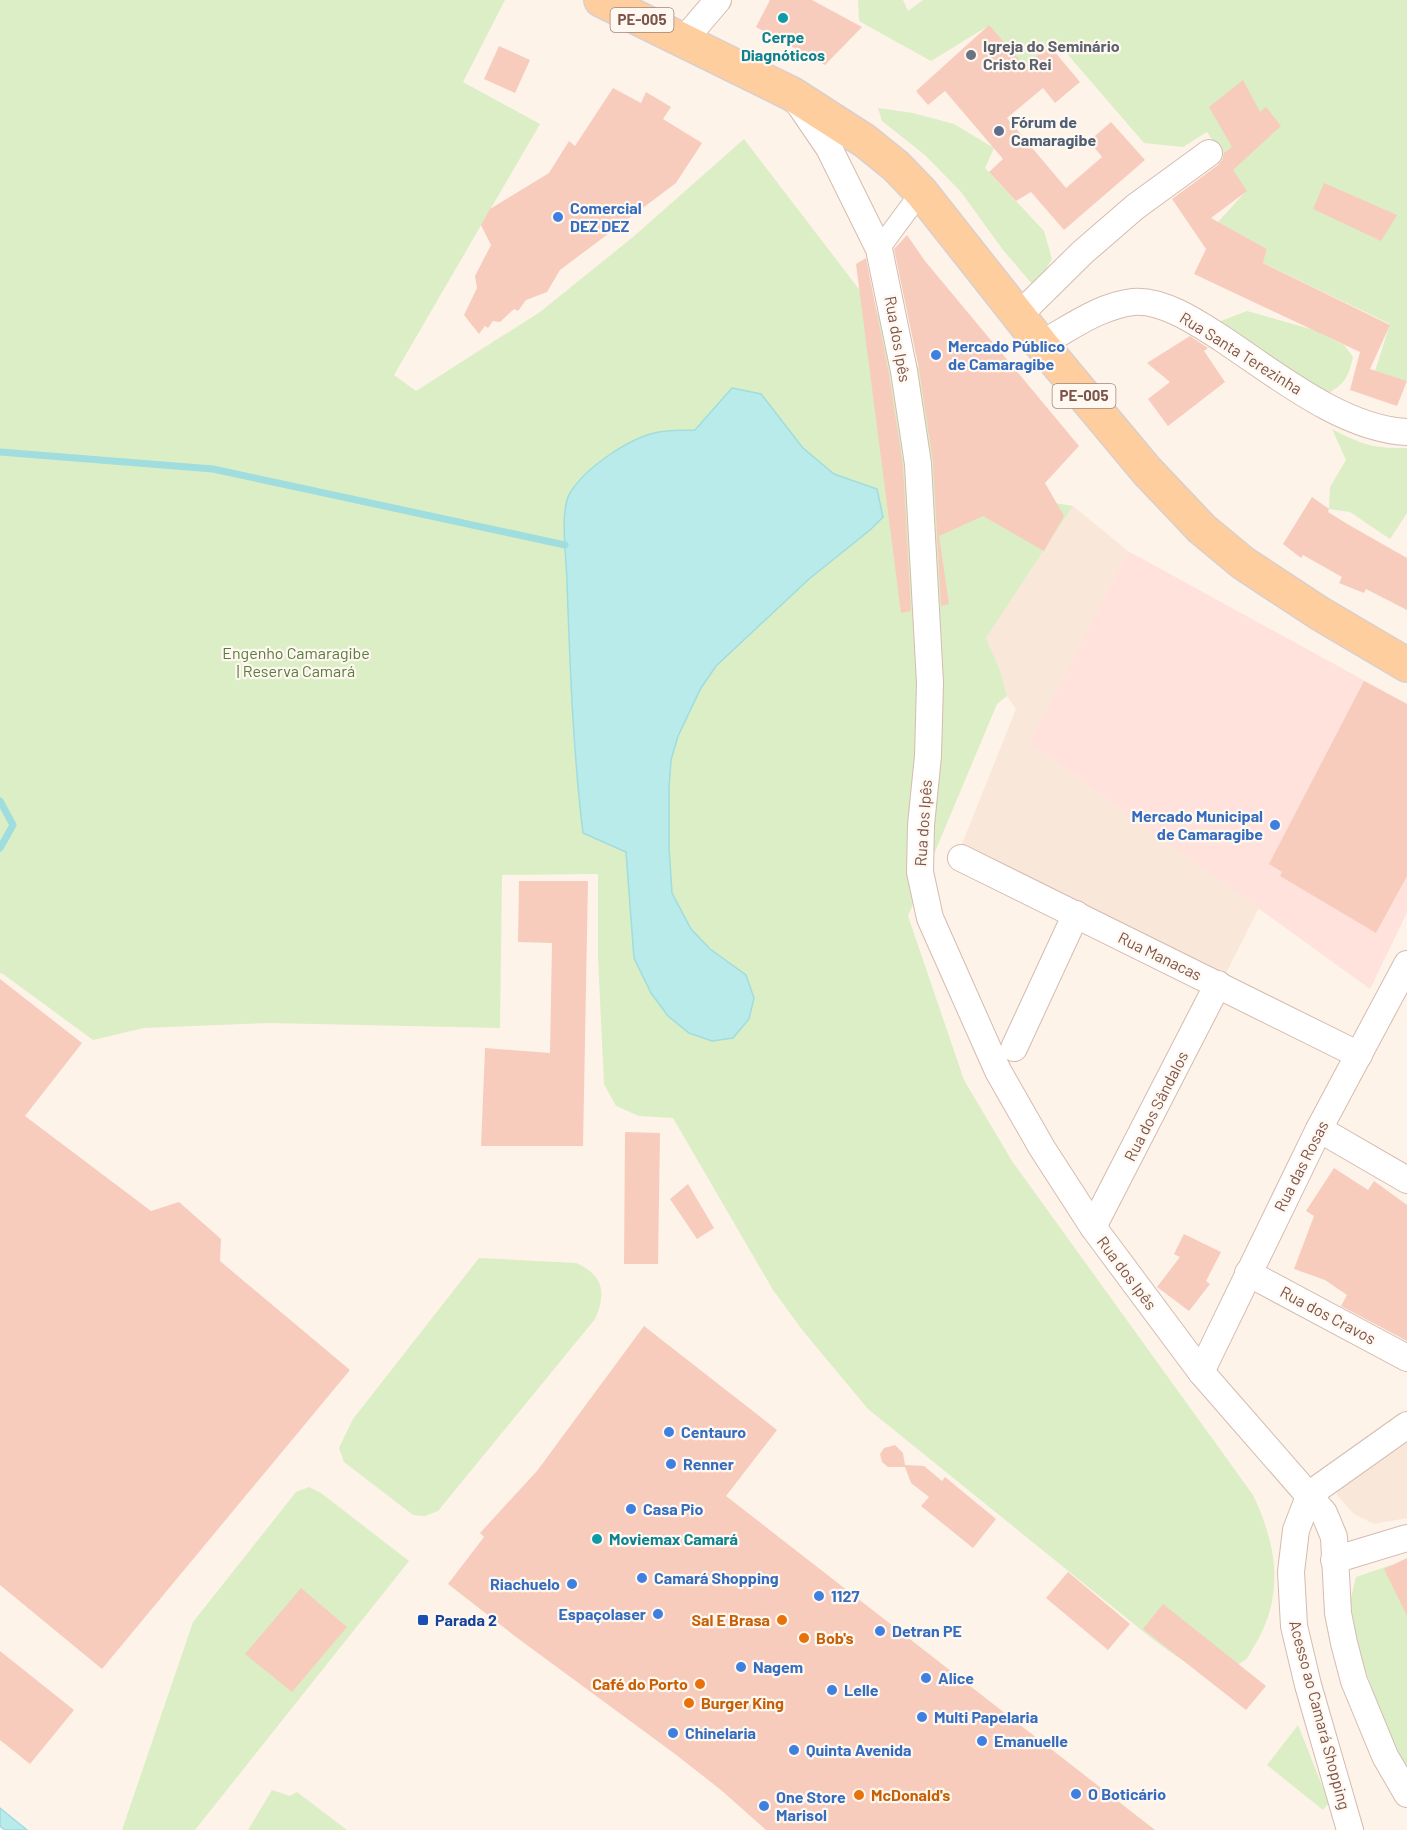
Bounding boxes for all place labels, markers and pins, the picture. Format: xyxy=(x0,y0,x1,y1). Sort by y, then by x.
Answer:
marker: Cerpe Diagnóticos xyxy=(776,11,790,25)
place label: Cerpe Diagnóticos xyxy=(741,27,825,64)
place label: Igreja do Seminário Cristo Rei xyxy=(983,36,1120,73)
marker: Igreja do Seminário Cristo Rei xyxy=(964,48,978,62)
place label: Fórum de Camaragibe xyxy=(1011,112,1096,149)
marker: Fórum de Camaragibe xyxy=(992,124,1006,138)
place label: Comercial DEZ DEZ xyxy=(570,198,642,235)
marker: Comercial DEZ DEZ xyxy=(551,210,565,224)
place label: Mercado Público de Camaragibe xyxy=(948,336,1065,373)
marker: Mercado Público de Camaragibe xyxy=(929,348,943,362)
place label: Mercado Municipal de Camaragibe xyxy=(1132,806,1263,843)
marker: Mercado Municipal de Camaragibe xyxy=(1268,818,1282,832)
place label: Centauro xyxy=(681,1422,746,1441)
marker: Centauro xyxy=(662,1425,676,1439)
place label: Renner xyxy=(683,1454,734,1473)
marker: Renner xyxy=(664,1457,678,1471)
place label: Casa Pio xyxy=(643,1499,703,1518)
marker: Casa Pio xyxy=(624,1502,638,1516)
place label: Moviemax Camará xyxy=(609,1529,738,1548)
marker: Moviemax Camará xyxy=(590,1532,604,1546)
place label: Camará Shopping xyxy=(654,1568,779,1587)
marker: Camará Shopping xyxy=(635,1571,649,1585)
place label: Riachuelo xyxy=(490,1574,560,1593)
marker: Riachuelo xyxy=(565,1577,579,1591)
place label: 1127 xyxy=(831,1586,859,1605)
marker: 1127 xyxy=(812,1589,826,1603)
place label: Espaçolaser xyxy=(558,1604,646,1623)
marker: Espaçolaser xyxy=(651,1607,665,1621)
place label: Parada 2 xyxy=(435,1610,497,1629)
place label: Sal E Brasa xyxy=(692,1610,770,1629)
marker: Parada 2 xyxy=(416,1613,430,1627)
marker: Sal E Brasa xyxy=(775,1613,789,1627)
place label: Detran PE xyxy=(892,1621,962,1640)
marker: Detran PE xyxy=(873,1624,887,1638)
place label: Bob's xyxy=(816,1628,854,1647)
marker: Bob's xyxy=(797,1631,811,1645)
place label: Nagem xyxy=(753,1657,803,1676)
marker: Nagem xyxy=(734,1660,748,1674)
place label: Alice xyxy=(938,1668,974,1687)
marker: Alice xyxy=(919,1671,933,1685)
place label: Café do Porto xyxy=(592,1674,688,1693)
marker: Café do Porto xyxy=(693,1677,707,1691)
place label: Lelle xyxy=(844,1680,879,1699)
marker: Lelle xyxy=(825,1683,839,1697)
place label: Burger King xyxy=(701,1693,784,1712)
marker: Burger King xyxy=(682,1696,696,1710)
place label: Multi Papelaria xyxy=(934,1707,1038,1726)
marker: Multi Papelaria xyxy=(915,1710,929,1724)
place label: Chinelaria xyxy=(685,1723,756,1742)
marker: Chinelaria xyxy=(666,1726,680,1740)
place label: Emanuelle xyxy=(994,1731,1068,1750)
marker: Emanuelle xyxy=(975,1734,989,1748)
place label: Quinta Avenida xyxy=(806,1740,912,1759)
marker: Quinta Avenida xyxy=(787,1743,801,1757)
place label: O Boticário xyxy=(1088,1784,1166,1803)
place label: McDonald's xyxy=(871,1785,950,1804)
place label: One Store Marisol xyxy=(776,1787,846,1824)
marker: O Boticário xyxy=(1069,1787,1083,1801)
marker: McDonald's xyxy=(852,1788,866,1802)
marker: One Store Marisol xyxy=(757,1799,771,1813)

